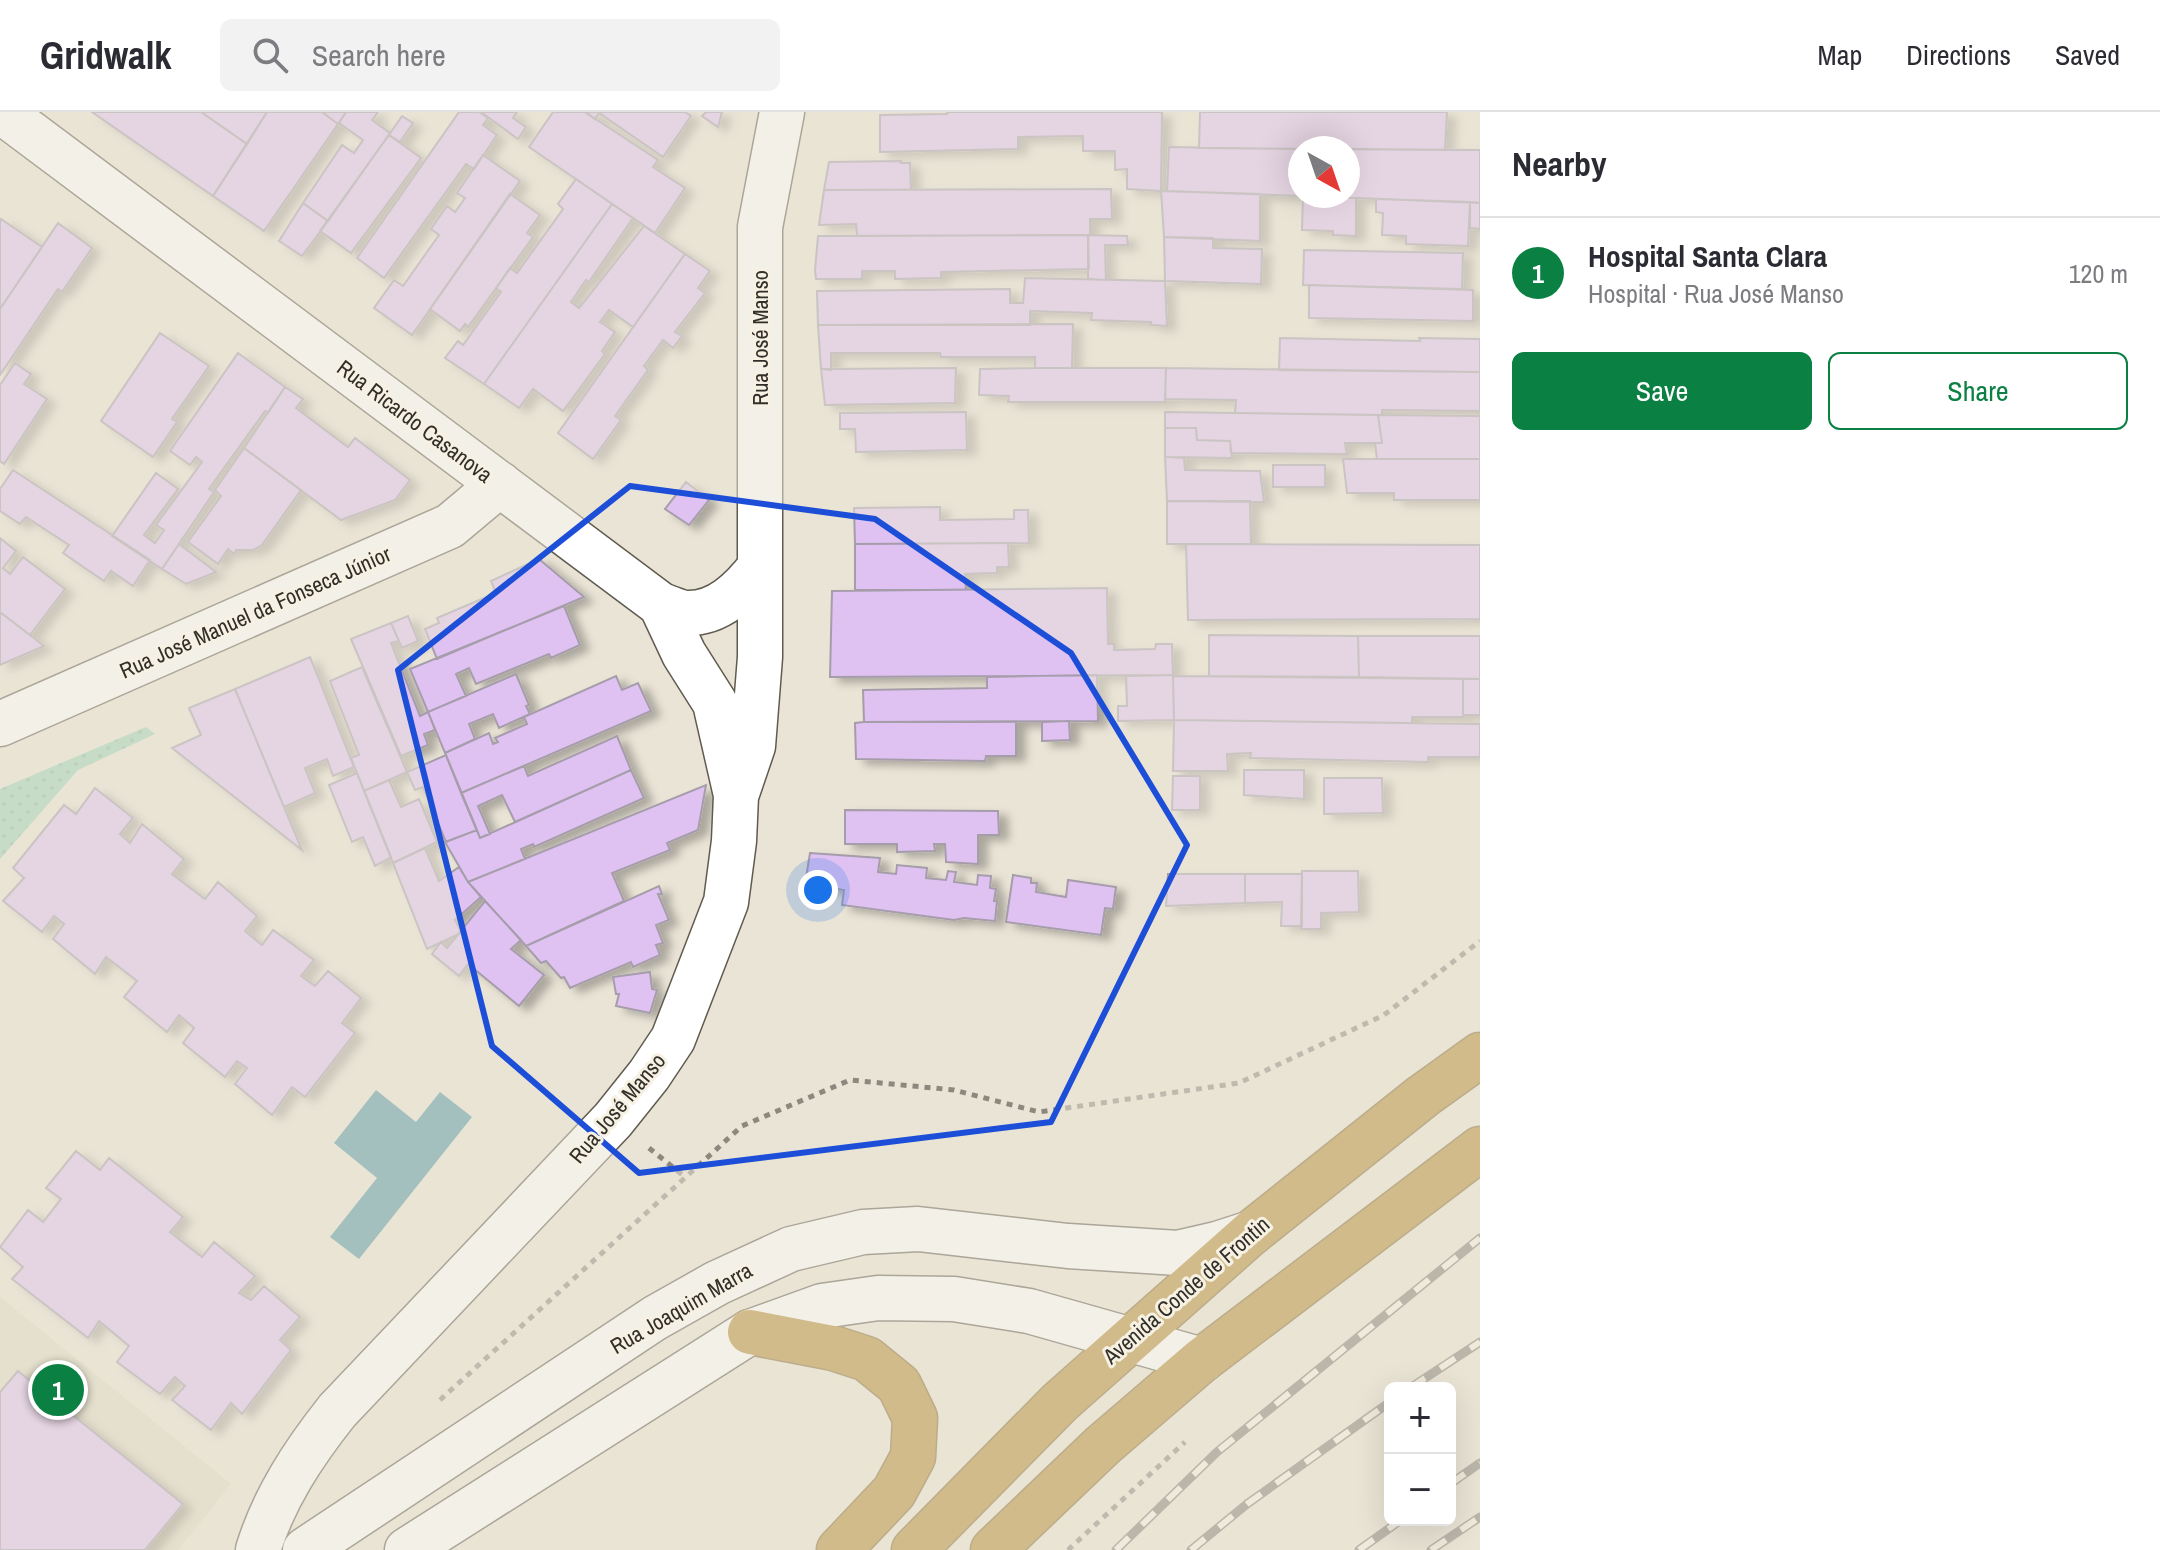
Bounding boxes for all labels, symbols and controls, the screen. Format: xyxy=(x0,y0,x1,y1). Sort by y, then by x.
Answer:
search box xyxy=(220,19,780,91)
text: Gridwalk xyxy=(40,30,172,81)
icon: search xyxy=(248,33,292,77)
text: Search here xyxy=(312,35,446,75)
text: Map xyxy=(1818,36,1862,74)
text: Directions xyxy=(1906,36,2011,74)
text: Saved xyxy=(2055,36,2120,74)
north arrow xyxy=(1288,136,1360,208)
text: Nearby xyxy=(1512,141,1607,187)
text: Hospital Santa Clara xyxy=(1588,236,1827,276)
text: 1 xyxy=(1532,256,1544,291)
text: 120 m xyxy=(2069,256,2128,291)
street label: Rua José Manso xyxy=(745,270,775,406)
text: Hospital · Rua José Manso xyxy=(1588,276,1844,311)
button: Save xyxy=(1512,352,1812,430)
button: Share xyxy=(1828,352,2128,430)
street label: Rua Ricardo Casanova xyxy=(331,353,499,489)
street label: Rua José Manuel da Fonseca Júnior xyxy=(115,539,395,685)
your location xyxy=(798,870,838,910)
street label: Rua José Manso xyxy=(562,1047,672,1169)
street label: Avenida Conde de Frontin xyxy=(1096,1209,1276,1371)
street label: Rua Joaquim Marra xyxy=(604,1255,758,1361)
pin: 1 xyxy=(32,1360,84,1420)
map controls xyxy=(1384,1382,1456,1526)
button: + xyxy=(1384,1382,1456,1454)
button: − xyxy=(1384,1454,1456,1526)

